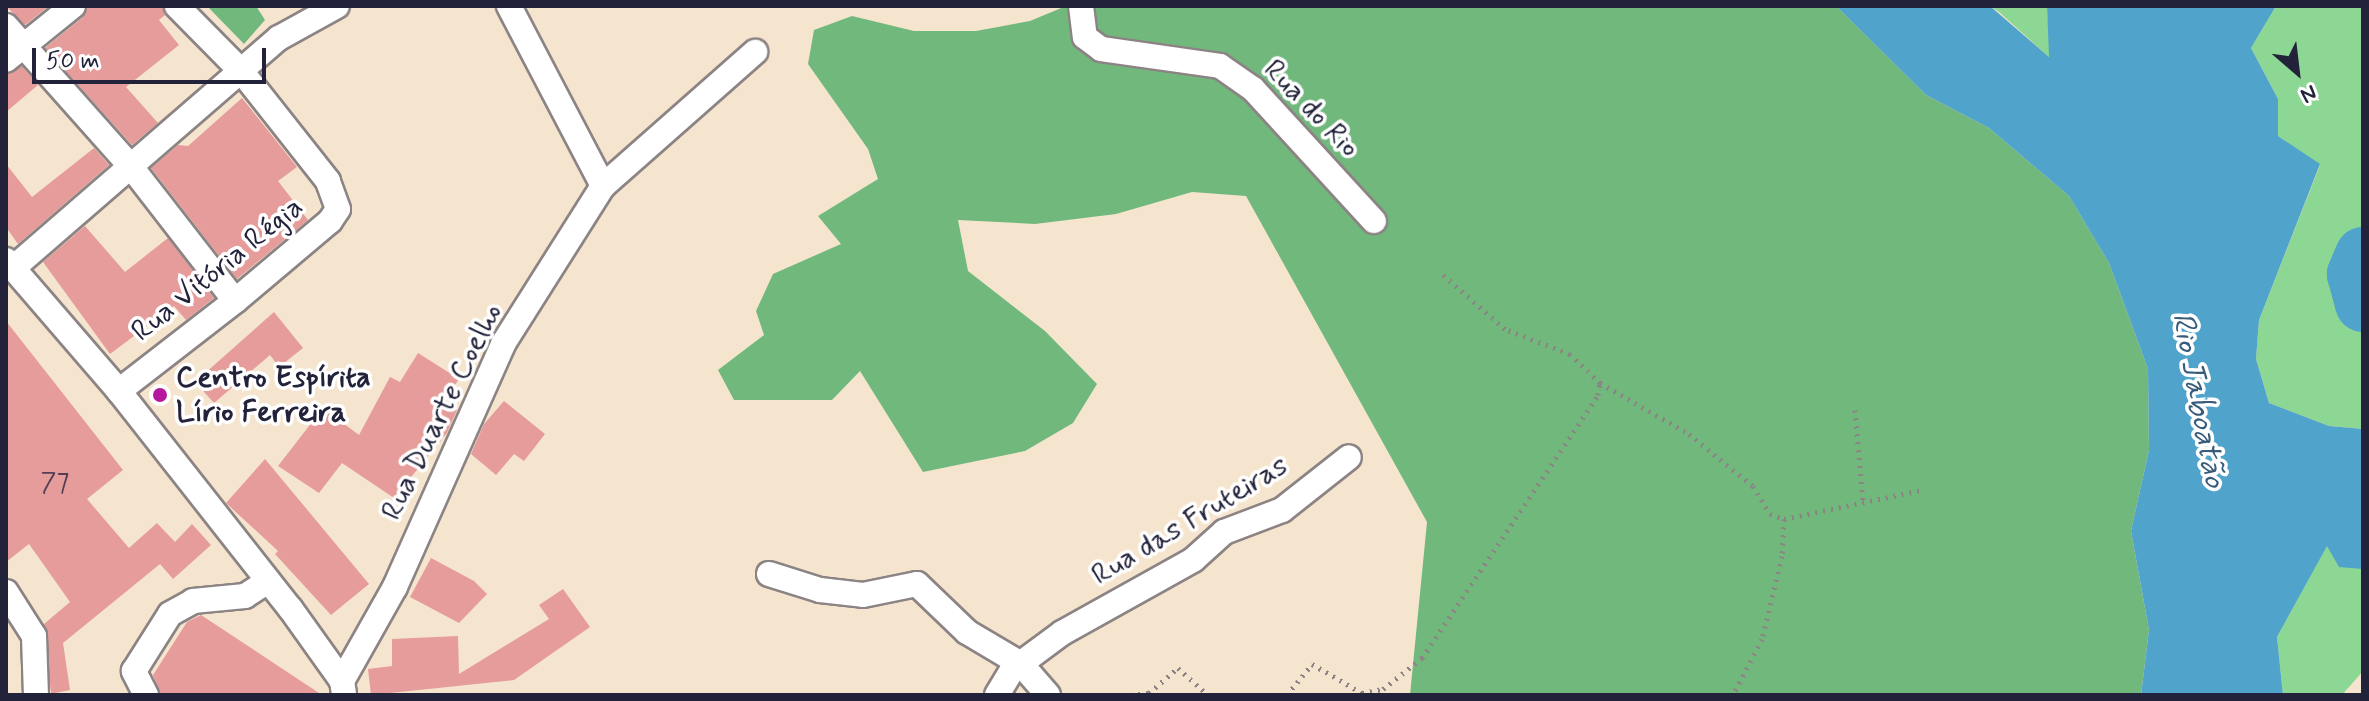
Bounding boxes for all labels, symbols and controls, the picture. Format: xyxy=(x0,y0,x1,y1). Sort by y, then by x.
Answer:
scale bar xyxy=(36,32,270,82)
north arrow xyxy=(2257,32,2337,112)
text: 50 m xyxy=(46,46,100,77)
street label: Rua do Rio xyxy=(1255,52,1367,166)
text: N xyxy=(2295,77,2321,109)
street label: Rua Vitória Régia xyxy=(125,190,311,350)
street label: Rua Duarte Coelho xyxy=(375,300,509,524)
water label: Rio Jaboatão xyxy=(2162,309,2234,491)
place label: Centro Espírita Lírio Ferreira xyxy=(176,360,371,430)
marker: Centro Espírita Lírio Ferreira xyxy=(151,386,169,404)
street label: Rua das Fruteiras xyxy=(1086,449,1294,593)
house number: 77 xyxy=(41,469,69,501)

